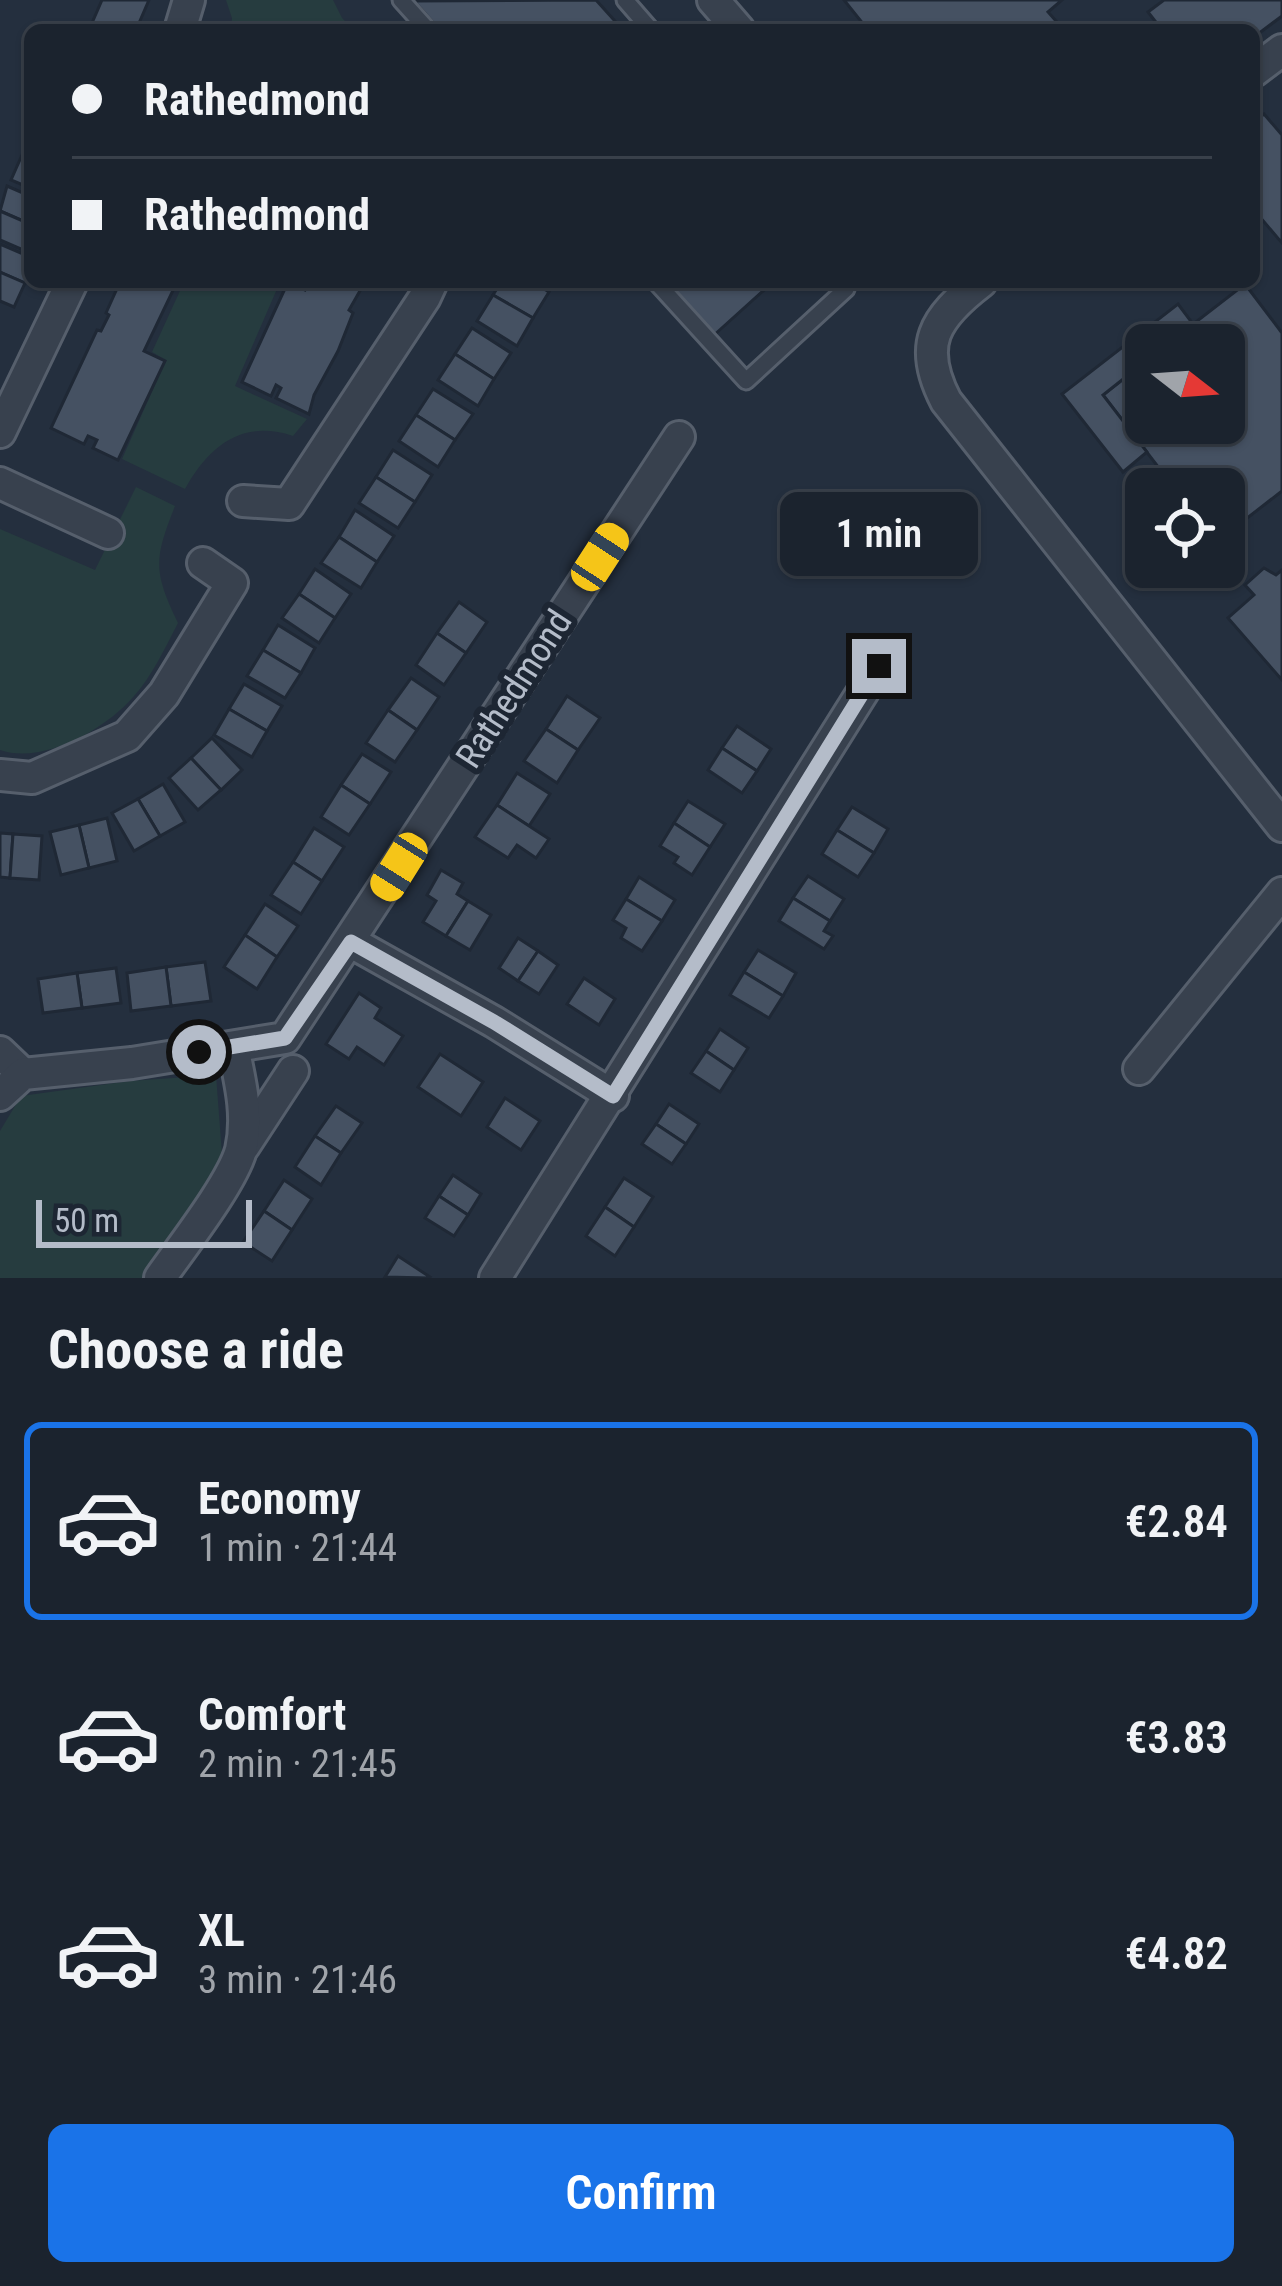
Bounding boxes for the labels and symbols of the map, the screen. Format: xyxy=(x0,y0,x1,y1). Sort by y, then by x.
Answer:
north arrow xyxy=(1125,324,1245,444)
callout: 1 min xyxy=(780,492,978,576)
car xyxy=(565,517,635,597)
street label: Rathedmond xyxy=(447,602,581,776)
route end xyxy=(852,639,906,693)
car xyxy=(365,827,433,907)
route start xyxy=(172,1025,226,1079)
scale bar xyxy=(36,1194,252,1247)

